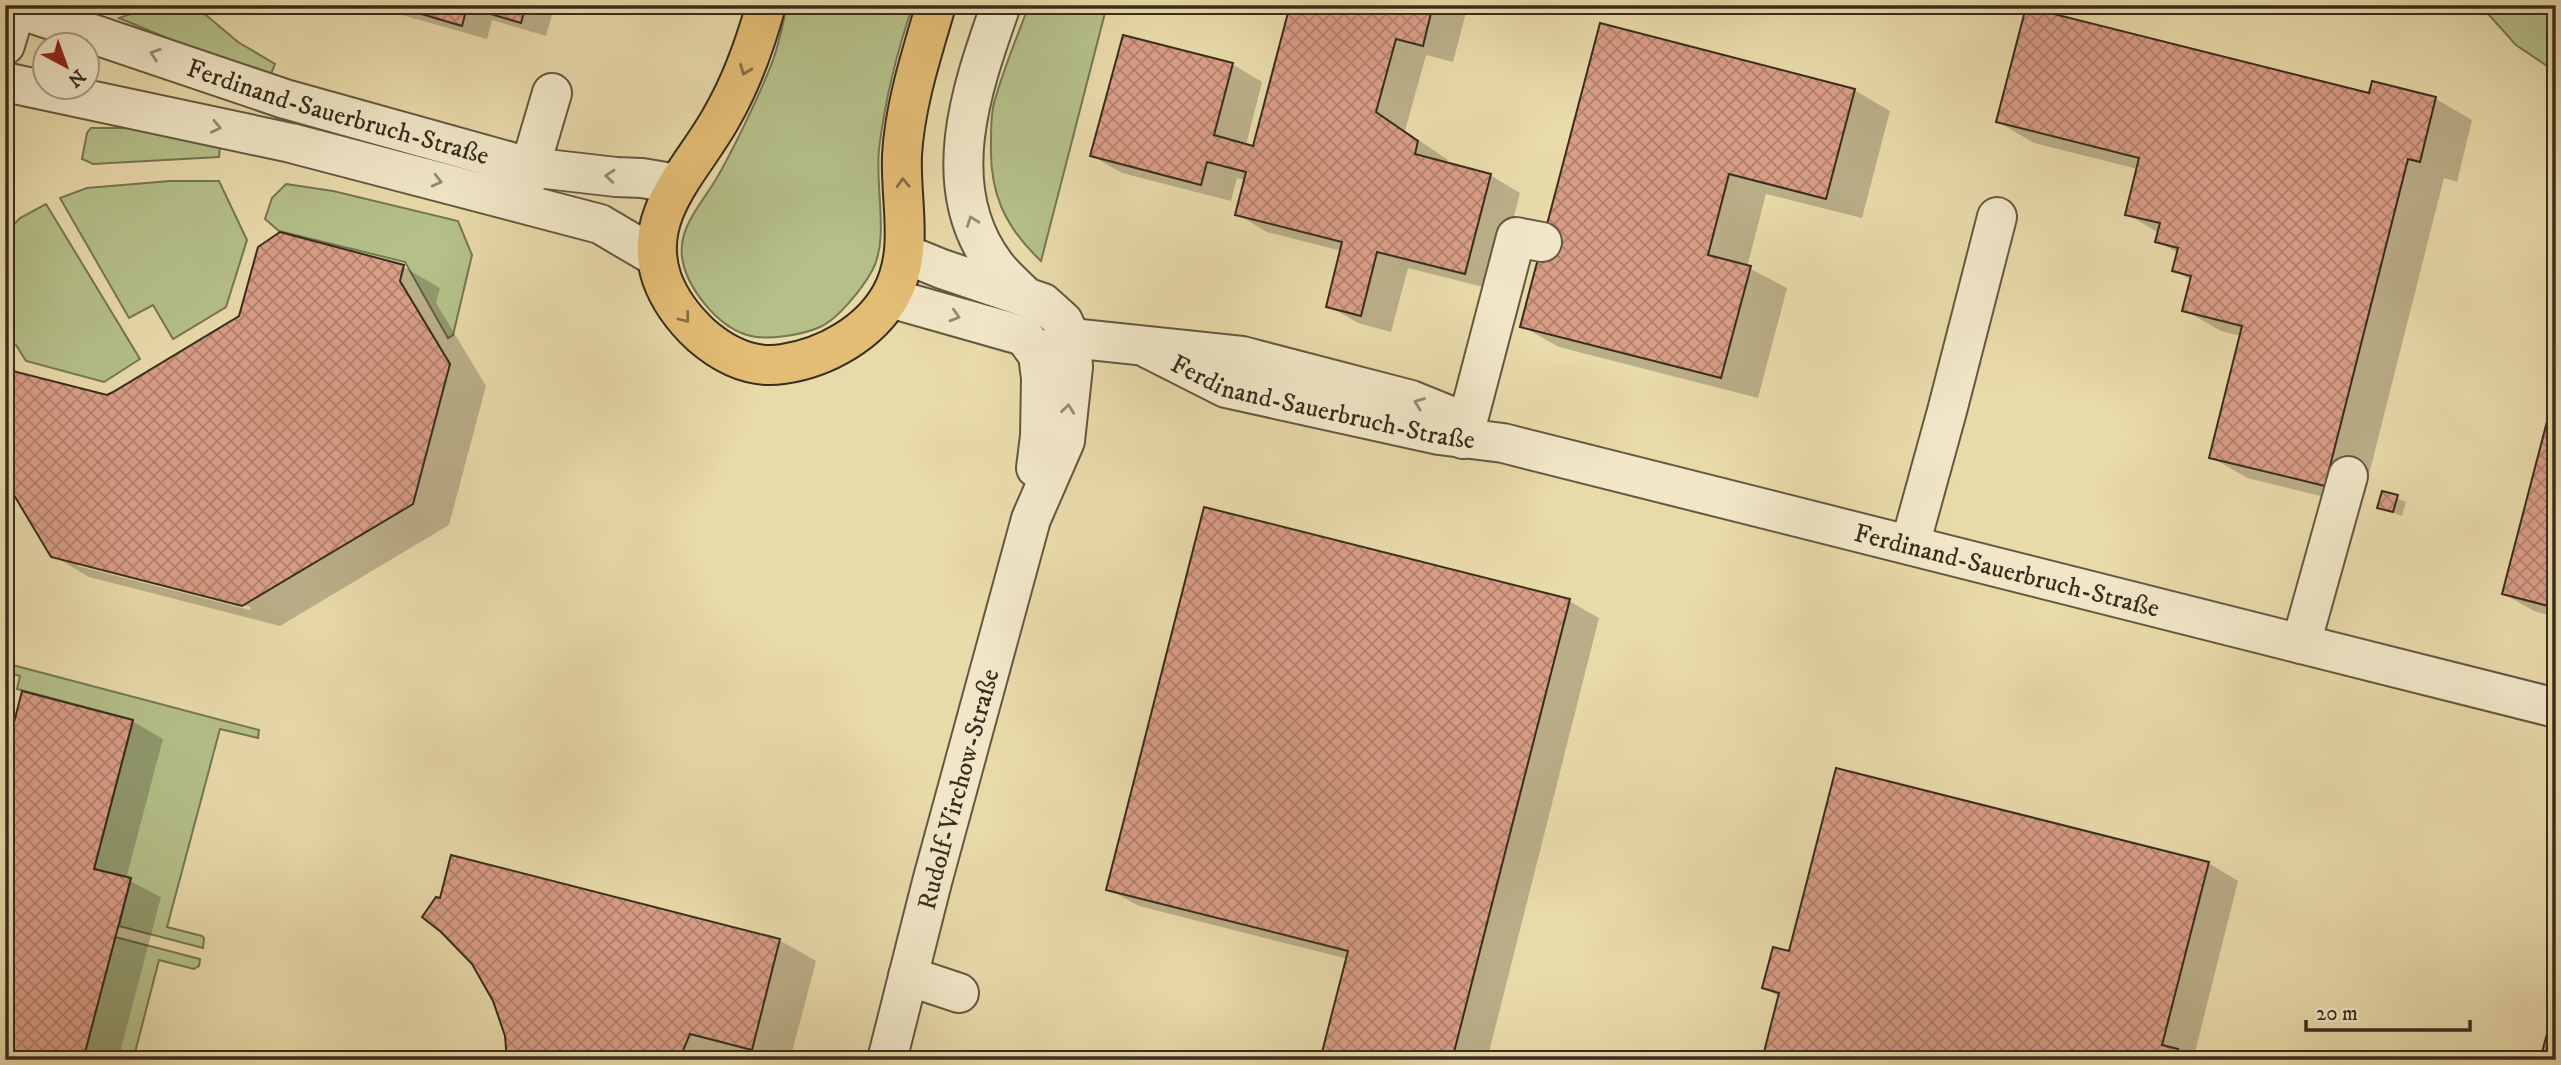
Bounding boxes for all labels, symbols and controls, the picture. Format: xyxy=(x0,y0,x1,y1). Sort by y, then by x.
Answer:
north arrow xyxy=(32,32,102,102)
one-way arrow xyxy=(149,48,161,62)
street label: Ferdinand-Sauerbruch-Straße xyxy=(182,52,493,173)
one-way arrow xyxy=(739,63,753,75)
text: N xyxy=(62,64,90,92)
one-way arrow xyxy=(210,119,222,134)
one-way arrow xyxy=(604,169,615,184)
one-way arrow xyxy=(431,173,443,187)
one-way arrow xyxy=(895,177,910,188)
one-way arrow xyxy=(967,215,981,227)
one-way arrow xyxy=(949,308,961,323)
one-way arrow xyxy=(676,310,689,322)
street label: Ferdinand-Sauerbruch-Straße xyxy=(1165,348,1477,457)
one-way arrow xyxy=(1414,398,1426,412)
one-way arrow xyxy=(1061,403,1076,415)
street label: Ferdinand-Sauerbruch-Straße xyxy=(1851,517,2163,626)
street label: Rudolf-Virchow-Straße xyxy=(911,665,1007,913)
scale bar xyxy=(2306,988,2470,1032)
text: 20 m xyxy=(2316,1001,2358,1027)

